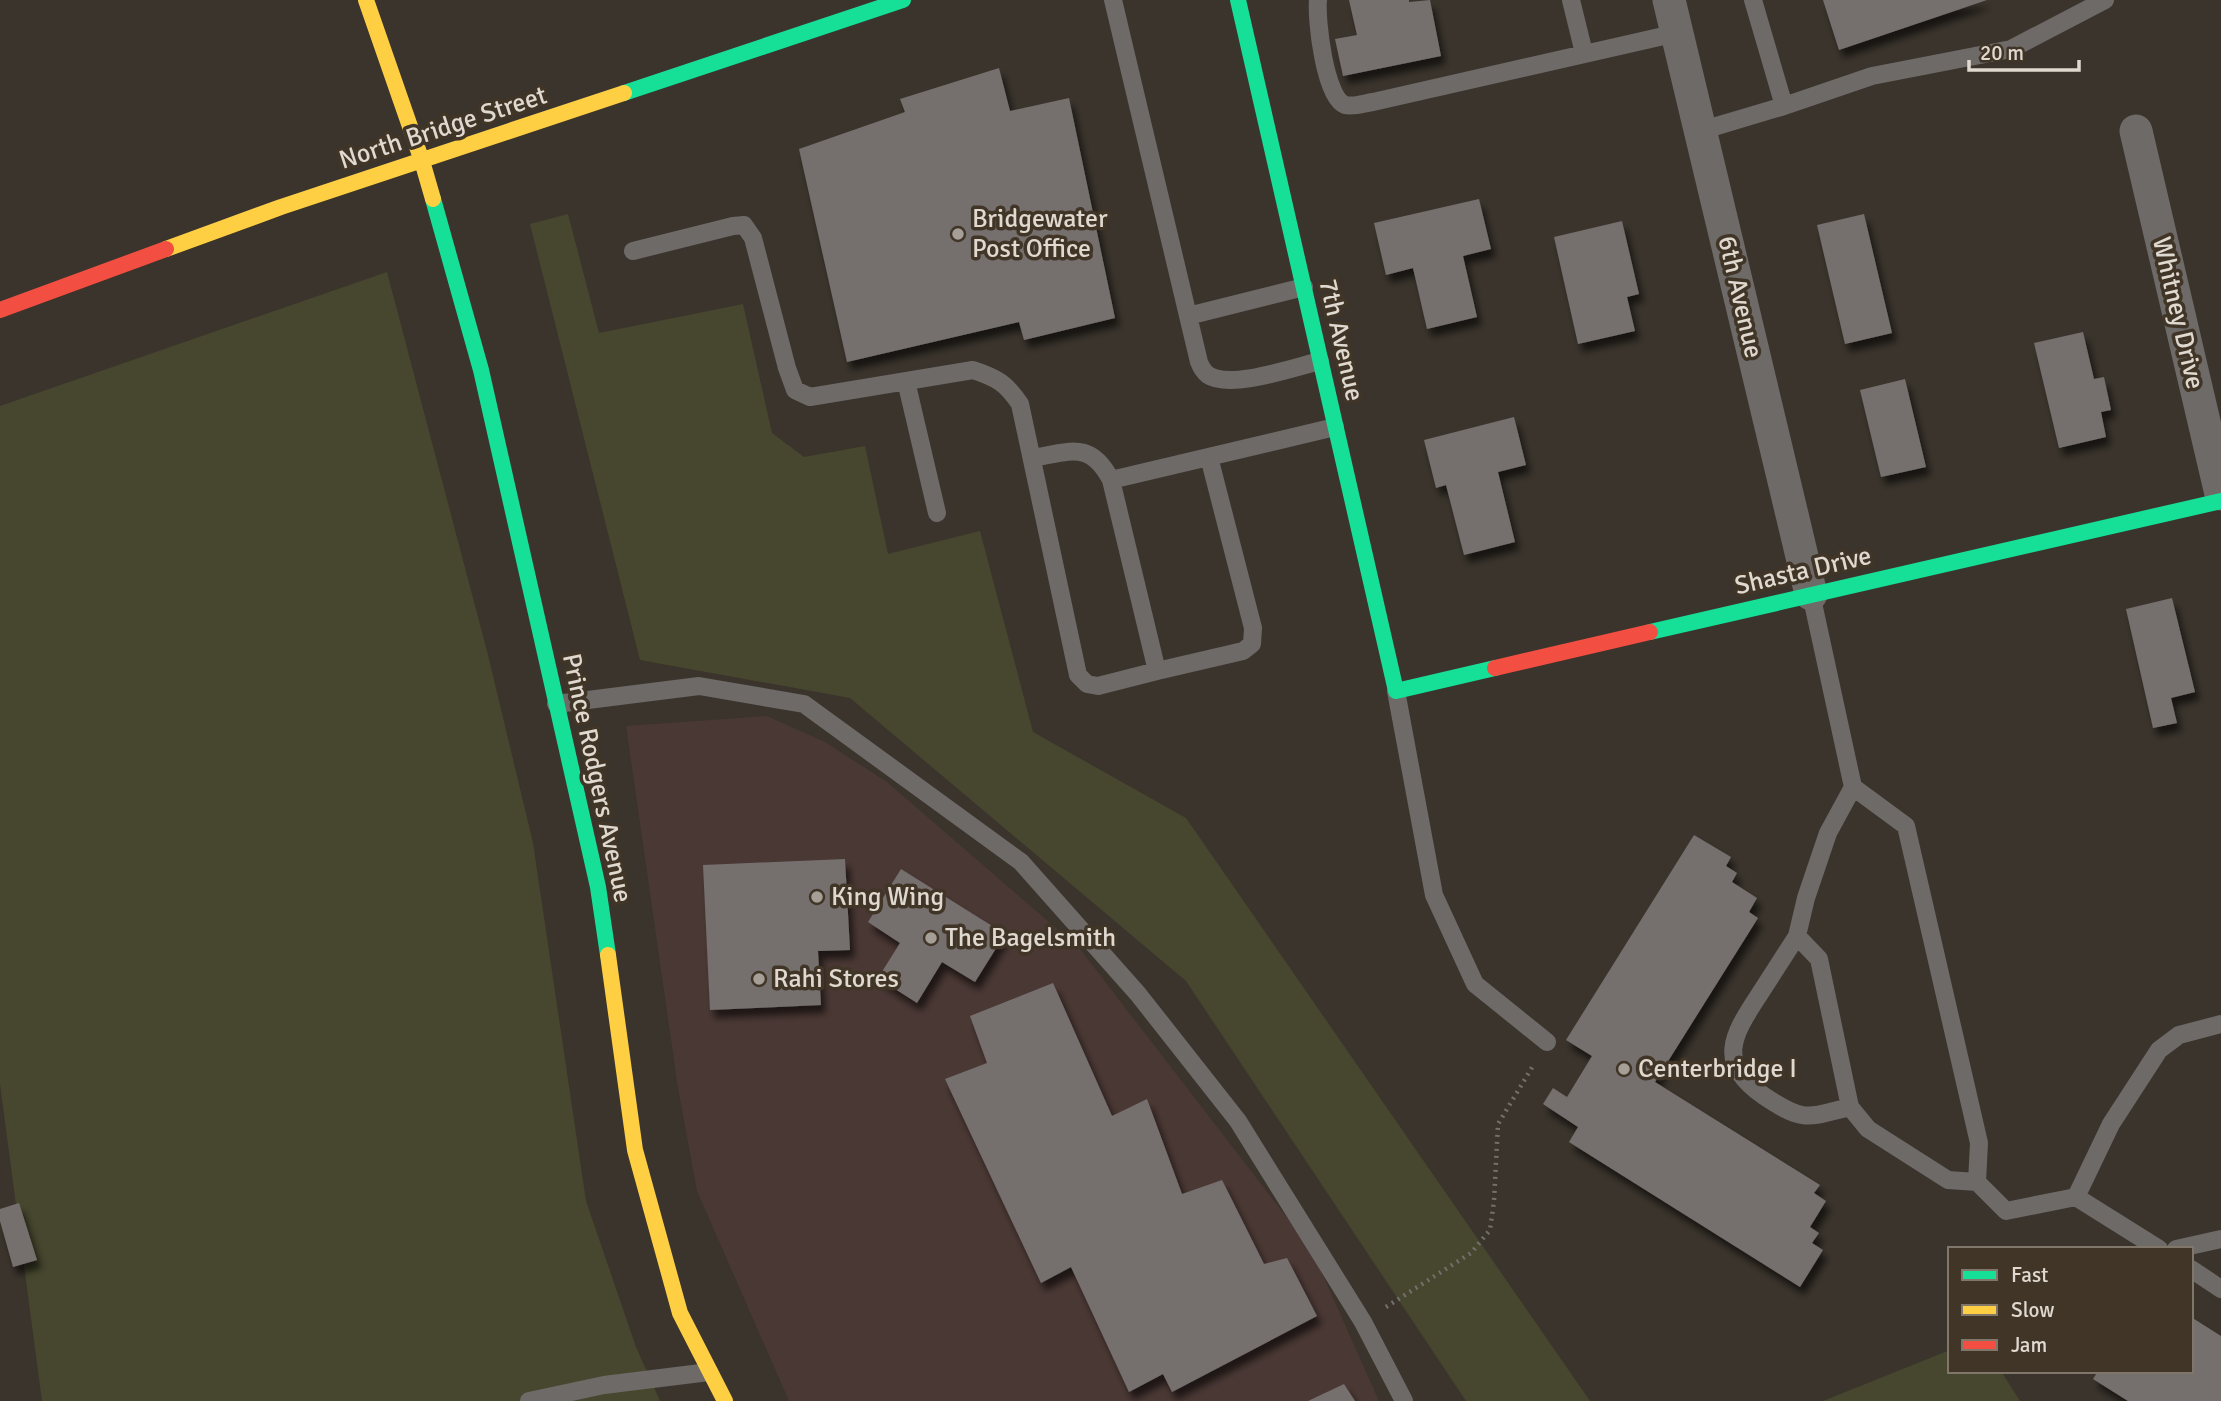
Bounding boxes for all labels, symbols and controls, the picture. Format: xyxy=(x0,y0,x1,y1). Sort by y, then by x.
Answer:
scale bar xyxy=(1969,28,2079,72)
text: 20 m xyxy=(1980,40,2024,66)
street label: North Bridge Street xyxy=(335,79,551,177)
place label: Bridgewater Post Office xyxy=(972,203,1108,265)
marker: Bridgewater Post Office xyxy=(950,226,966,242)
street label: 6th Avenue xyxy=(1710,233,1770,361)
street label: Whitney Drive xyxy=(2145,234,2211,392)
street label: 7th Avenue xyxy=(1311,276,1371,404)
street label: Shasta Drive xyxy=(1732,540,1874,602)
street label: Prince Rodgers Avenue xyxy=(555,651,639,905)
place label: King Wing xyxy=(831,881,944,913)
marker: King Wing xyxy=(809,889,825,905)
place label: The Bagelsmith xyxy=(945,922,1116,954)
marker: The Bagelsmith xyxy=(923,930,939,946)
place label: Rahi Stores xyxy=(773,963,899,995)
marker: Rahi Stores xyxy=(751,971,767,987)
place label: Centerbridge I xyxy=(1638,1053,1797,1085)
marker: Centerbridge I xyxy=(1616,1061,1632,1077)
legend xyxy=(1948,1247,2193,1373)
text: Fast xyxy=(2011,1262,2048,1288)
text: Slow xyxy=(2011,1297,2055,1323)
text: Jam xyxy=(2011,1332,2047,1358)

